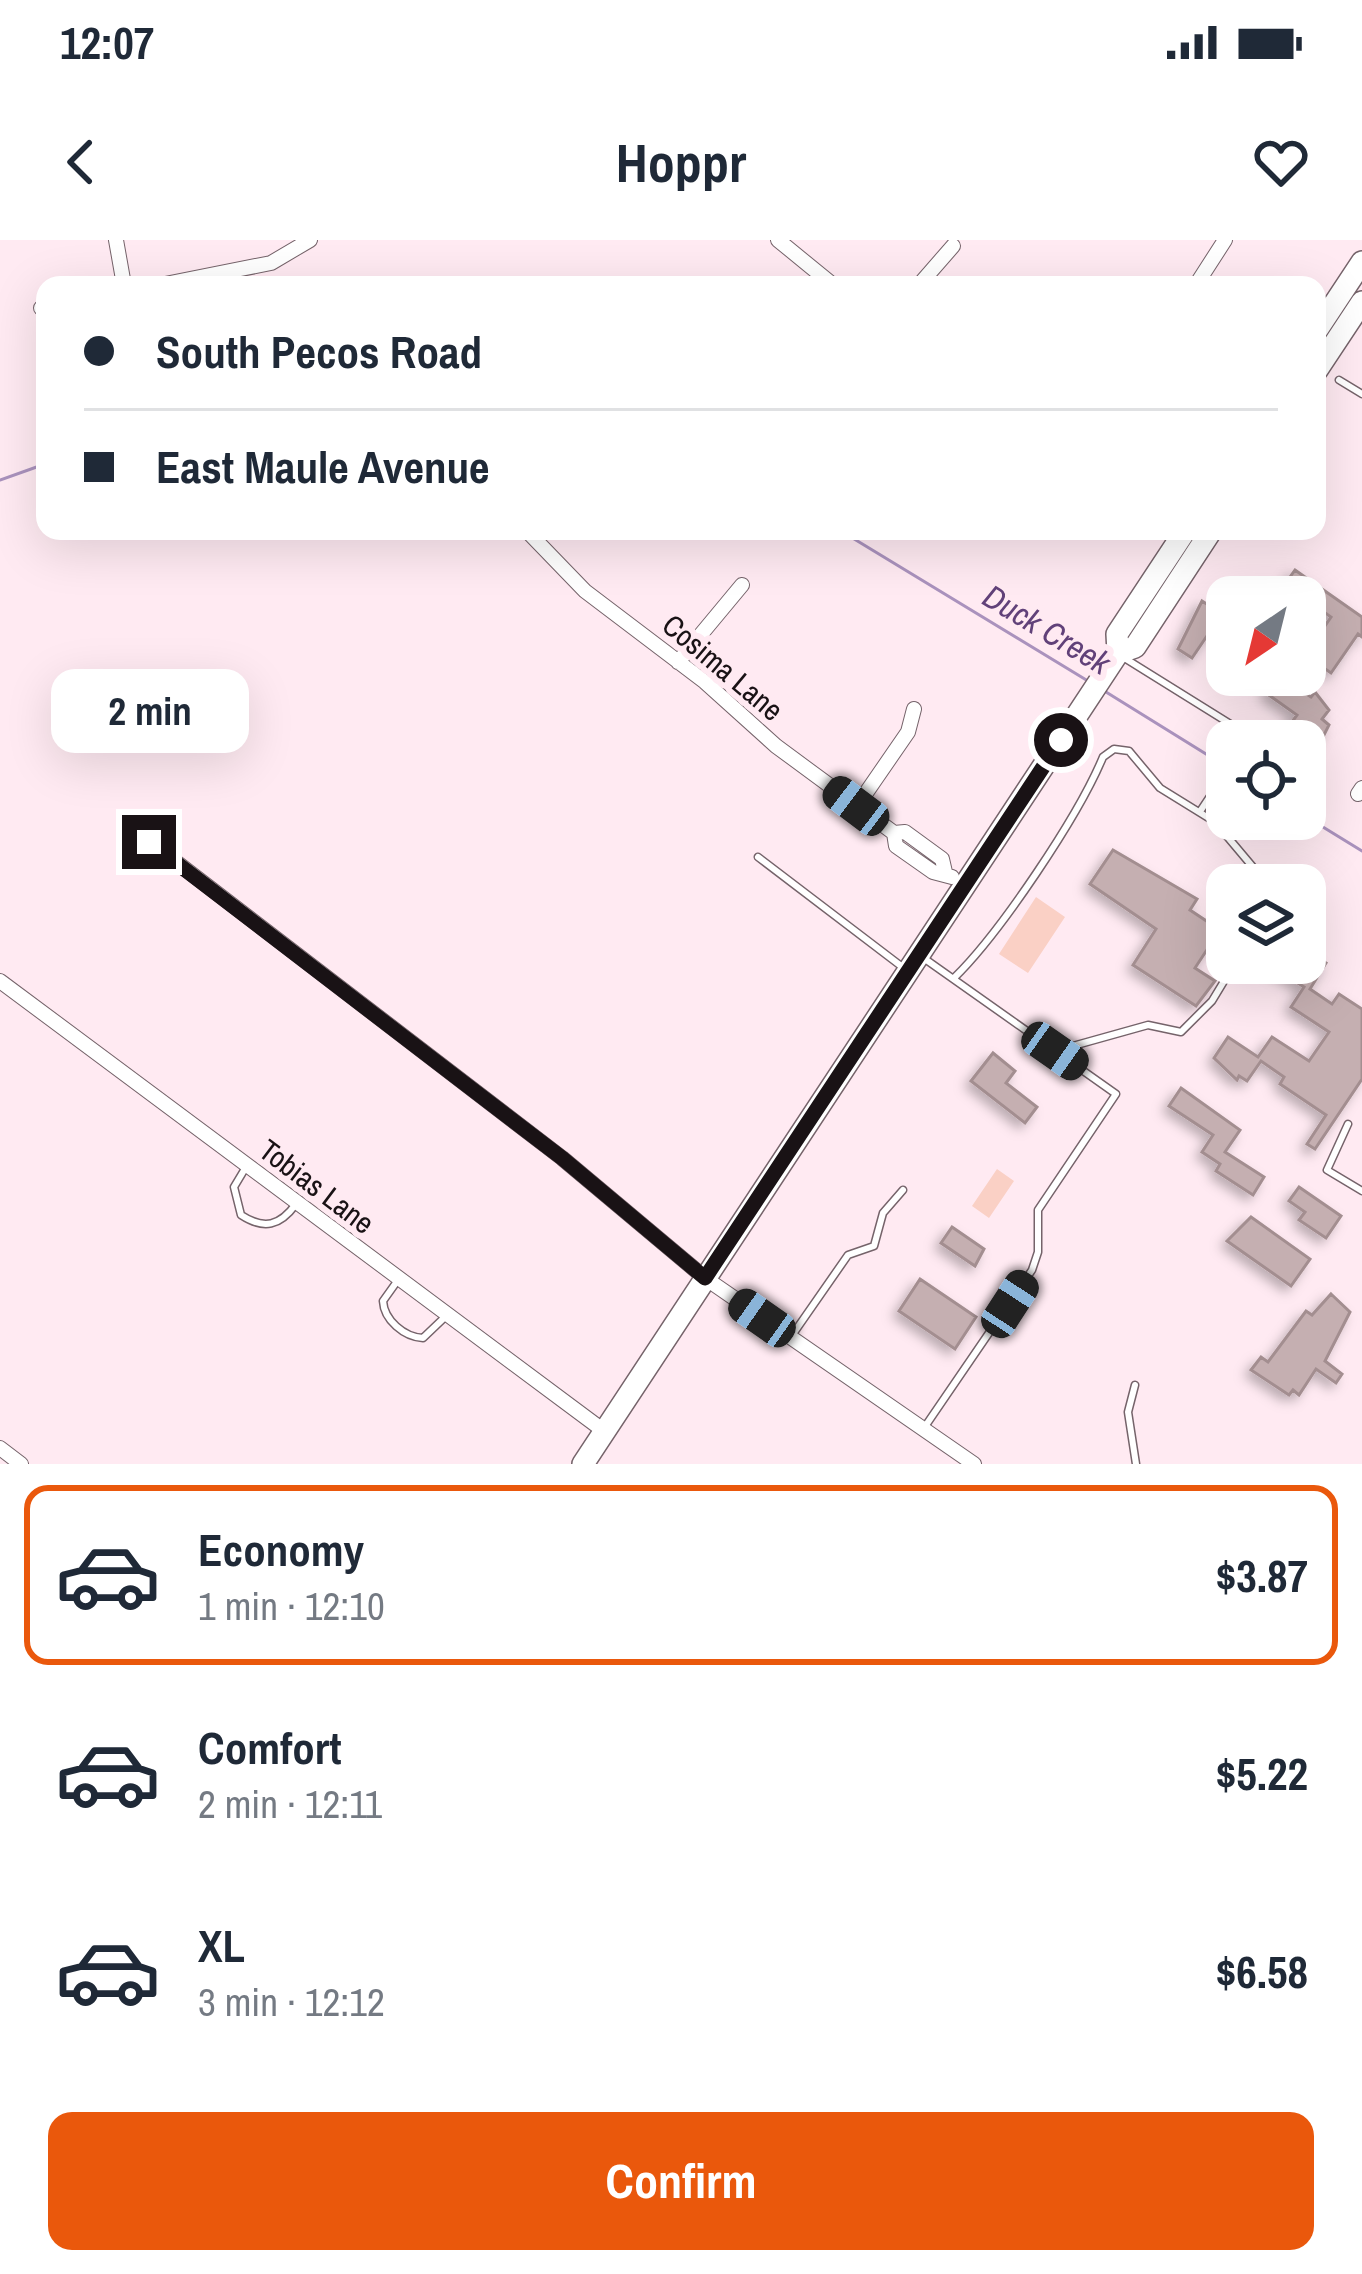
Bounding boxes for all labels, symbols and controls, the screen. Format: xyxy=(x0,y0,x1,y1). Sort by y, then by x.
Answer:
text: 12:07 xyxy=(60,12,154,73)
text: Hoppr xyxy=(616,126,746,199)
icon: back xyxy=(48,129,114,195)
icon: heart xyxy=(1248,129,1314,195)
text: South Pecos Road xyxy=(156,321,482,382)
text: East Maule Avenue xyxy=(156,436,490,497)
water label: Duck Creek xyxy=(975,574,1120,685)
north arrow xyxy=(1206,576,1326,696)
map controls xyxy=(1206,576,1326,984)
street label: Cosima Lane xyxy=(654,605,792,729)
callout: 2 min xyxy=(50,668,248,752)
text: 2 min xyxy=(108,685,192,737)
route start xyxy=(1034,713,1088,767)
button: locate xyxy=(1206,720,1326,840)
car xyxy=(816,770,896,842)
route end xyxy=(122,815,176,869)
button: layers xyxy=(1206,864,1326,984)
car xyxy=(1015,1016,1095,1086)
street label: Tobias Lane xyxy=(251,1130,383,1242)
car xyxy=(975,1264,1045,1344)
car xyxy=(722,1283,802,1353)
text: Economy xyxy=(198,1519,364,1580)
icon: car xyxy=(54,1521,162,1629)
text: $3.87 xyxy=(1216,1545,1308,1606)
text: 1 min · 12:10 xyxy=(198,1580,385,1632)
text: Comfort xyxy=(198,1717,341,1778)
icon: car xyxy=(54,1719,162,1827)
text: $5.22 xyxy=(1216,1743,1308,1804)
text: 2 min · 12:11 xyxy=(198,1778,382,1830)
text: XL xyxy=(198,1915,245,1976)
icon: car xyxy=(54,1917,162,2025)
text: $6.58 xyxy=(1216,1941,1308,2002)
text: 3 min · 12:12 xyxy=(198,1976,385,2028)
button: Confirm xyxy=(48,2112,1314,2250)

